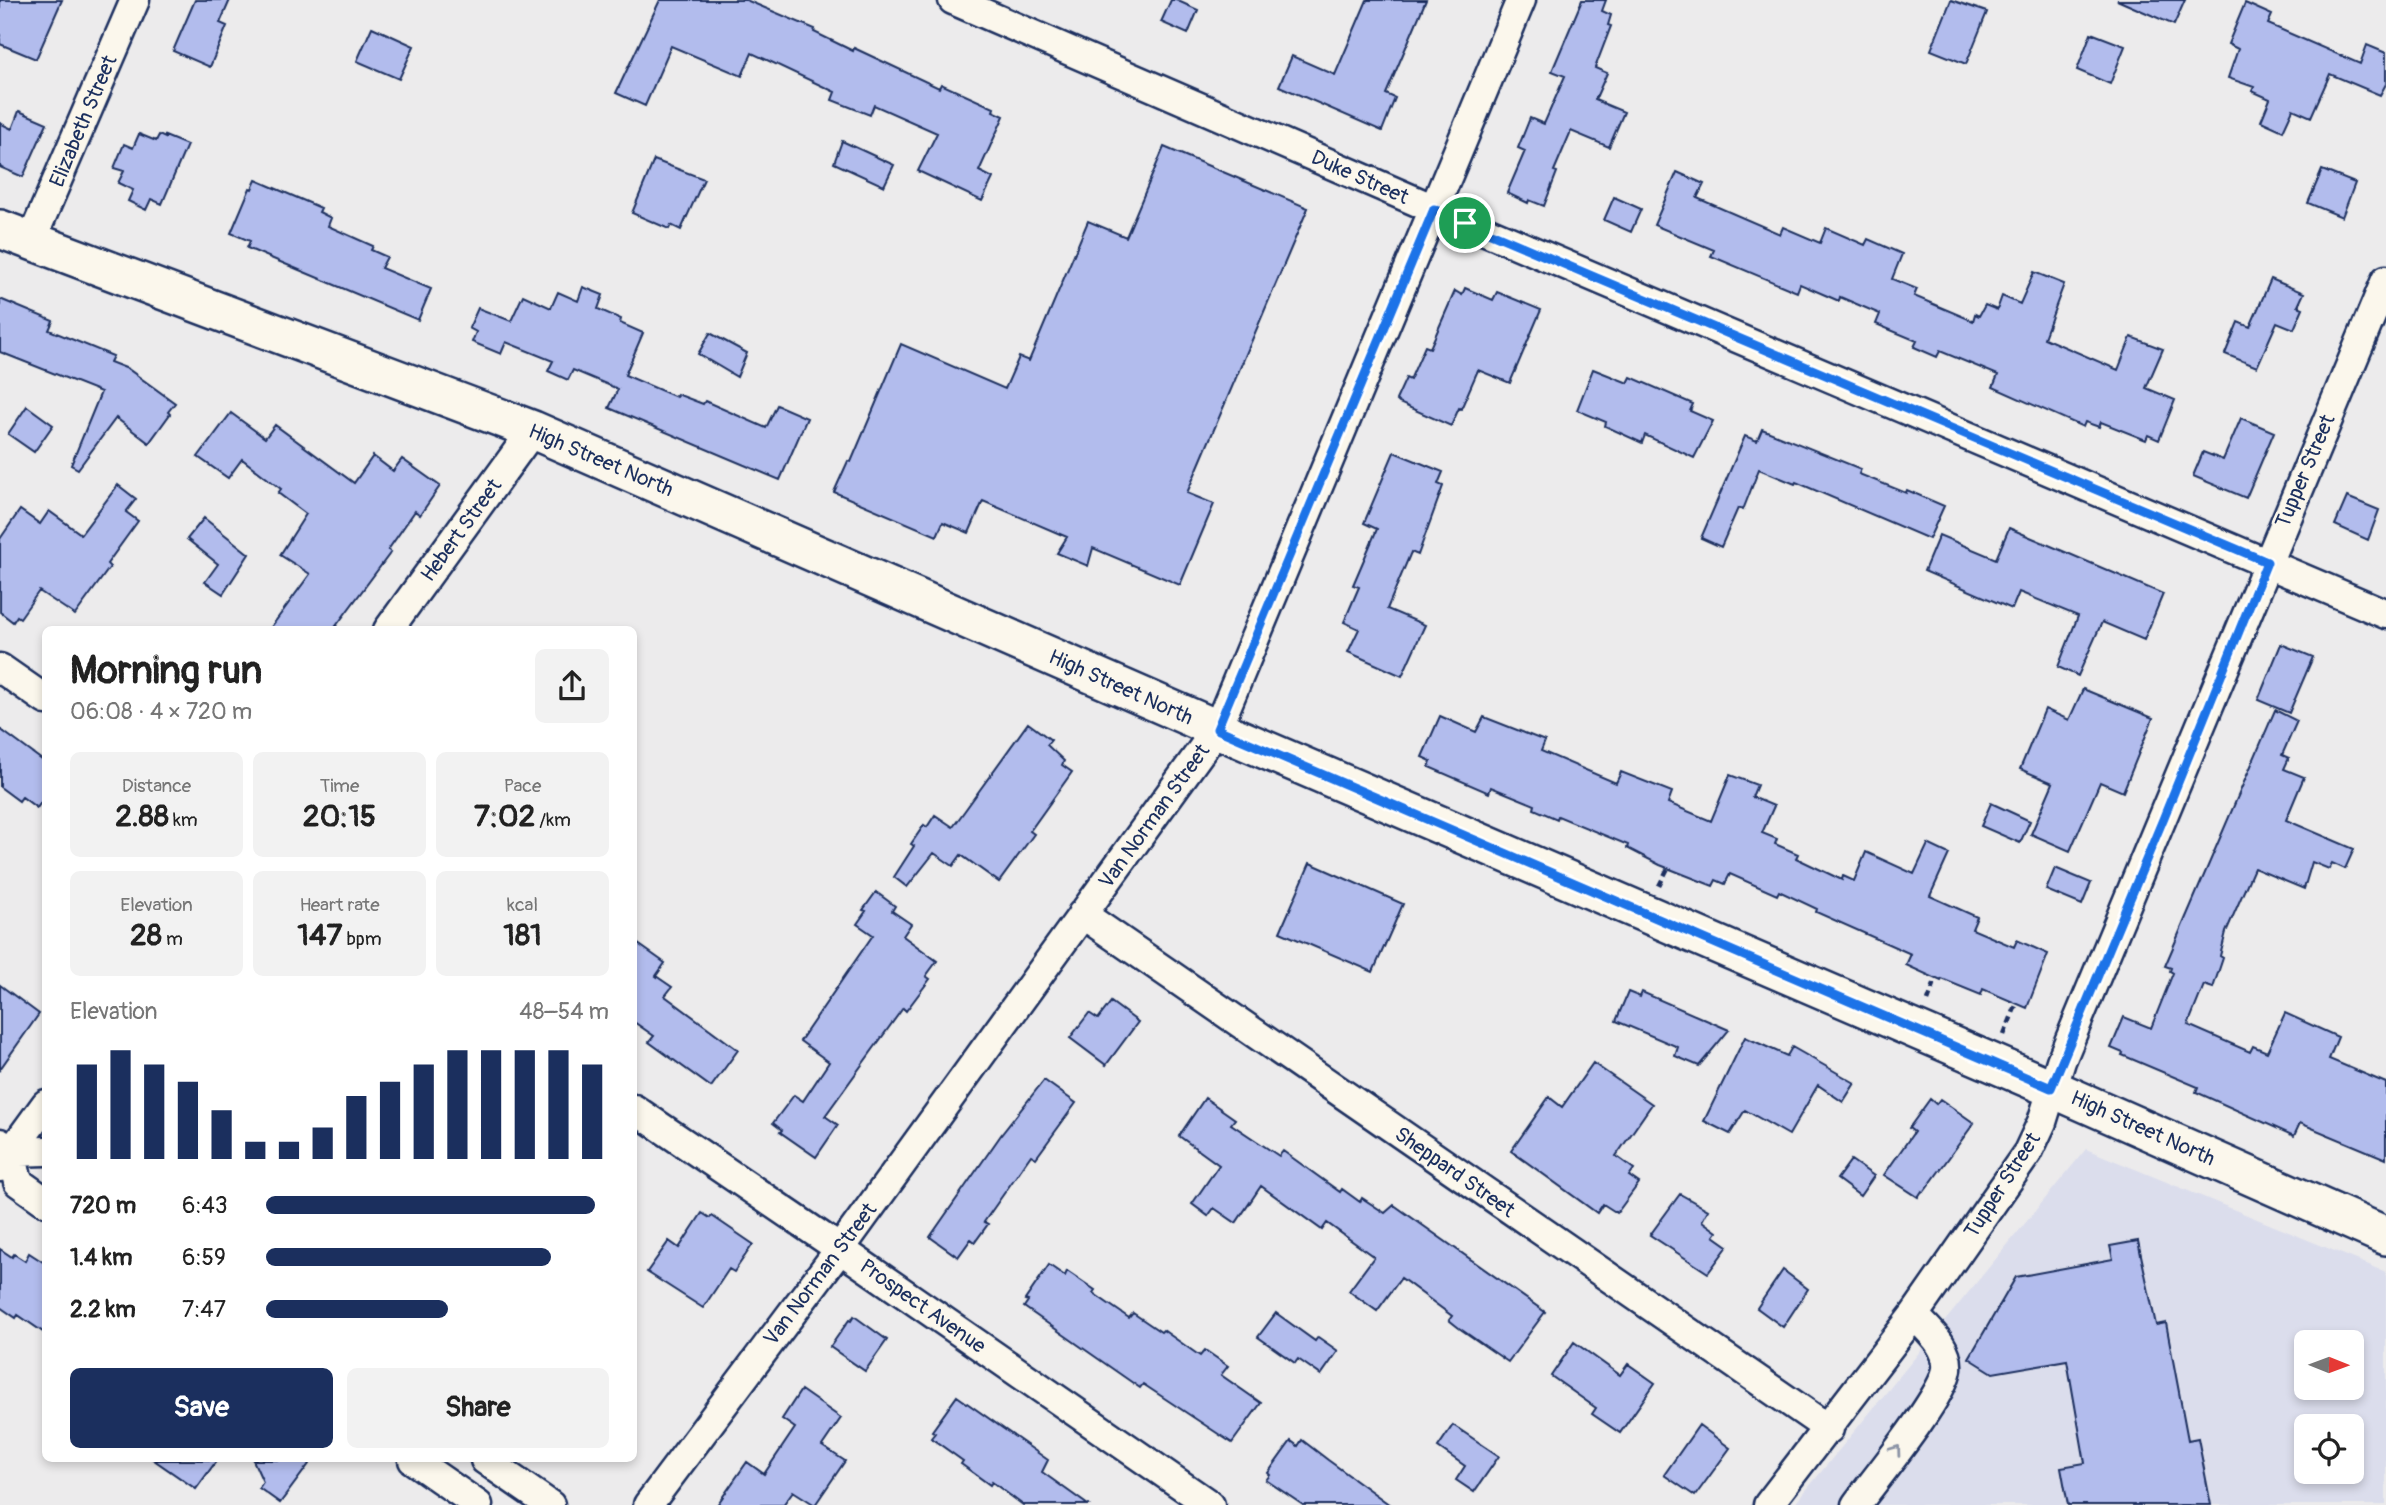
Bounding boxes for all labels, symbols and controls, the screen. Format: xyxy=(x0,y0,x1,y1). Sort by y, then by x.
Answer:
street label: Elizabeth Street xyxy=(44,51,124,191)
street label: Duke Street xyxy=(1307,144,1413,211)
pin xyxy=(1435,193,1495,253)
icon: arrive xyxy=(1446,204,1484,242)
street label: Tupper Street xyxy=(2269,410,2342,532)
street label: High Street North xyxy=(524,418,677,503)
street label: Hebert Street xyxy=(415,473,508,587)
street label: High Street North xyxy=(1044,644,1197,731)
text: Morning run xyxy=(70,647,262,695)
button: share xyxy=(535,649,609,723)
text: 06:08 · 4 × 720 m xyxy=(70,697,252,726)
street label: Van Norman Street xyxy=(1093,738,1216,894)
text: Distance xyxy=(122,774,191,798)
text: Time xyxy=(320,774,359,798)
text: Pace xyxy=(504,774,541,798)
text: 2.88 xyxy=(115,798,169,835)
text: 20:15 xyxy=(303,798,376,835)
text: 7:02 xyxy=(474,798,535,835)
text: km xyxy=(169,808,198,832)
text: /km xyxy=(535,808,571,832)
text: Elevation xyxy=(120,893,193,917)
text: Heart rate xyxy=(299,893,380,917)
text: kcal xyxy=(507,893,538,917)
text: 28 xyxy=(130,917,162,954)
text: 147 xyxy=(297,917,342,954)
text: 181 xyxy=(503,917,542,954)
text: m xyxy=(162,927,183,951)
text: bpm xyxy=(342,927,382,951)
text: Elevation xyxy=(70,997,158,1026)
text: 48–54 m xyxy=(519,997,609,1026)
street label: High Street North xyxy=(2066,1085,2219,1172)
street label: Sheppard Street xyxy=(1389,1121,1521,1224)
street label: Tupper Street xyxy=(1958,1127,2047,1243)
text: 720 m xyxy=(70,1191,136,1220)
text: 6:43 xyxy=(182,1191,228,1220)
street label: Van Norman Street xyxy=(758,1197,883,1351)
text: 1.4 km xyxy=(70,1243,132,1272)
text: 6:59 xyxy=(182,1243,226,1272)
street label: Prospect Avenue xyxy=(855,1253,991,1360)
text: 2.2 km xyxy=(70,1295,136,1324)
text: 7:47 xyxy=(182,1295,226,1324)
north arrow xyxy=(2294,1330,2364,1400)
map controls xyxy=(2294,1330,2364,1484)
button: Save xyxy=(70,1368,333,1448)
button: Share xyxy=(347,1368,609,1448)
button: locate xyxy=(2294,1414,2364,1484)
one-way arrow xyxy=(1888,1445,1901,1458)

